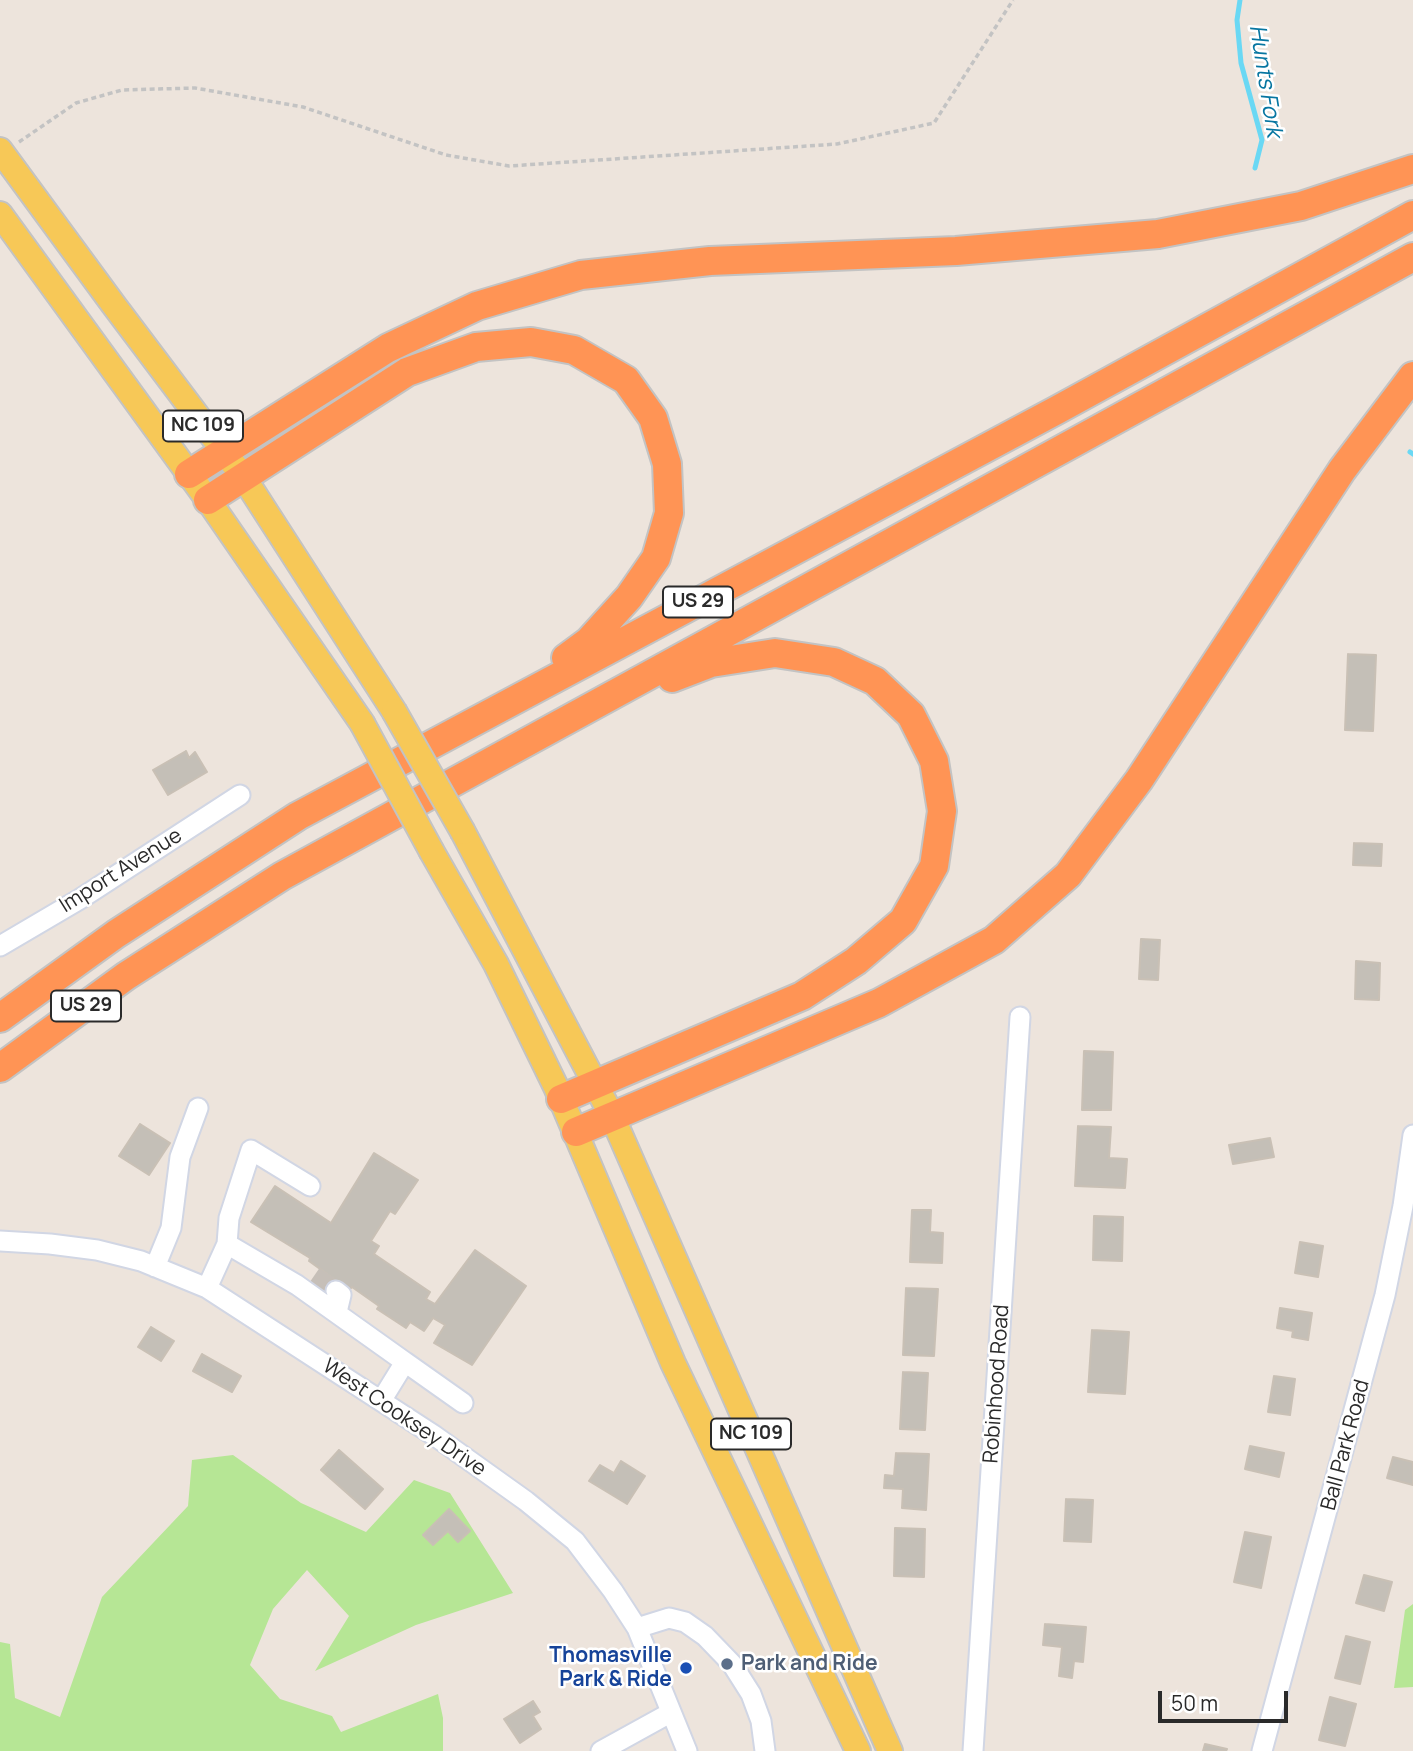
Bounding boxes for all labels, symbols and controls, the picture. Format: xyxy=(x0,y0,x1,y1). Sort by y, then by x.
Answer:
water label: Hunts Fork xyxy=(1242,23,1288,139)
road number: NC 109 xyxy=(163,410,243,442)
road number: US 29 xyxy=(663,586,733,618)
street label: Import Avenue xyxy=(55,823,187,919)
road number: US 29 xyxy=(51,990,121,1022)
street label: Robinhood Road xyxy=(979,1304,1015,1464)
street label: West Cooksey Drive xyxy=(317,1354,491,1482)
street label: Ball Park Road xyxy=(1316,1377,1376,1513)
road number: NC 109 xyxy=(711,1418,791,1450)
place label: Thomasville Park & Ride xyxy=(549,1643,672,1693)
place label: Park and Ride xyxy=(741,1651,878,1677)
marker: Park and Ride xyxy=(719,1656,735,1672)
marker: Thomasville Park & Ride xyxy=(678,1660,694,1676)
scale bar xyxy=(1161,1678,1290,1722)
text: 50 m xyxy=(1171,1689,1218,1717)

